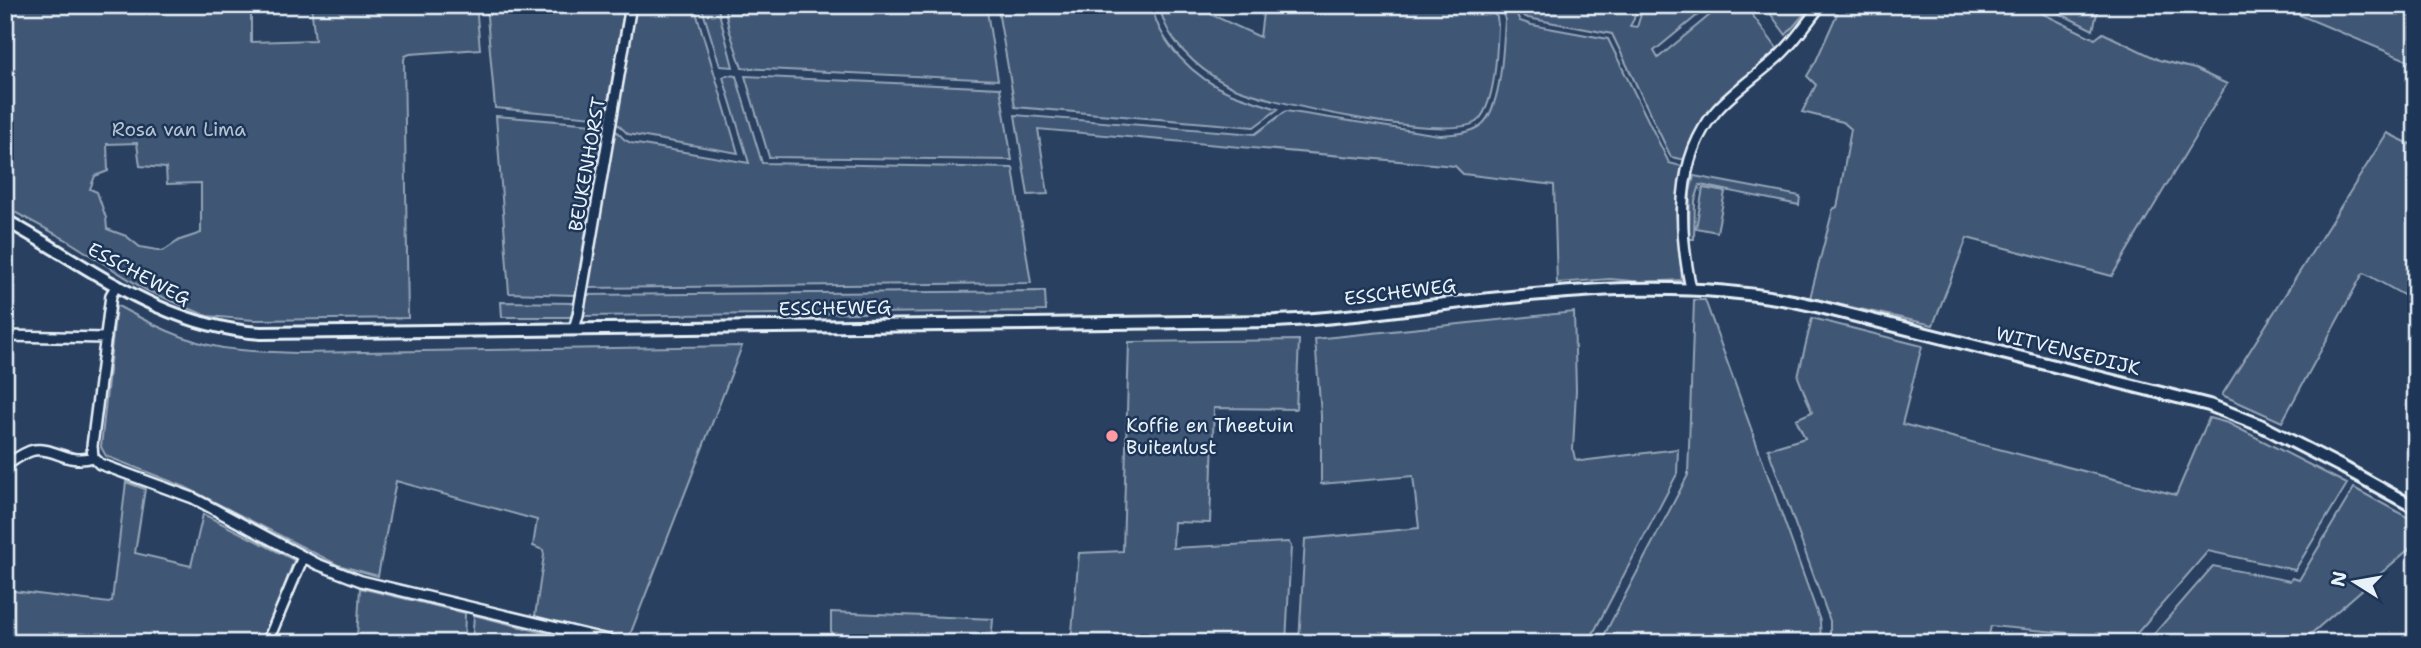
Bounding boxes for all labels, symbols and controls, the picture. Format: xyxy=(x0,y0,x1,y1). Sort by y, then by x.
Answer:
street label: BEUKENHORST xyxy=(563,95,611,233)
park label: Rosa van Lima xyxy=(112,117,246,142)
street label: ESSCHEWEG xyxy=(83,237,195,311)
street label: ESSCHEWEG xyxy=(1343,273,1457,311)
street label: ESSCHEWEG xyxy=(778,295,892,321)
street label: WITVENSEDIJK xyxy=(1993,321,2143,381)
place label: Koffie en Theetuin Buitenlust xyxy=(1126,413,1294,460)
marker: Koffie en Theetuin Buitenlust xyxy=(1104,428,1120,444)
north arrow xyxy=(2320,546,2390,616)
text: N xyxy=(2325,569,2353,589)

